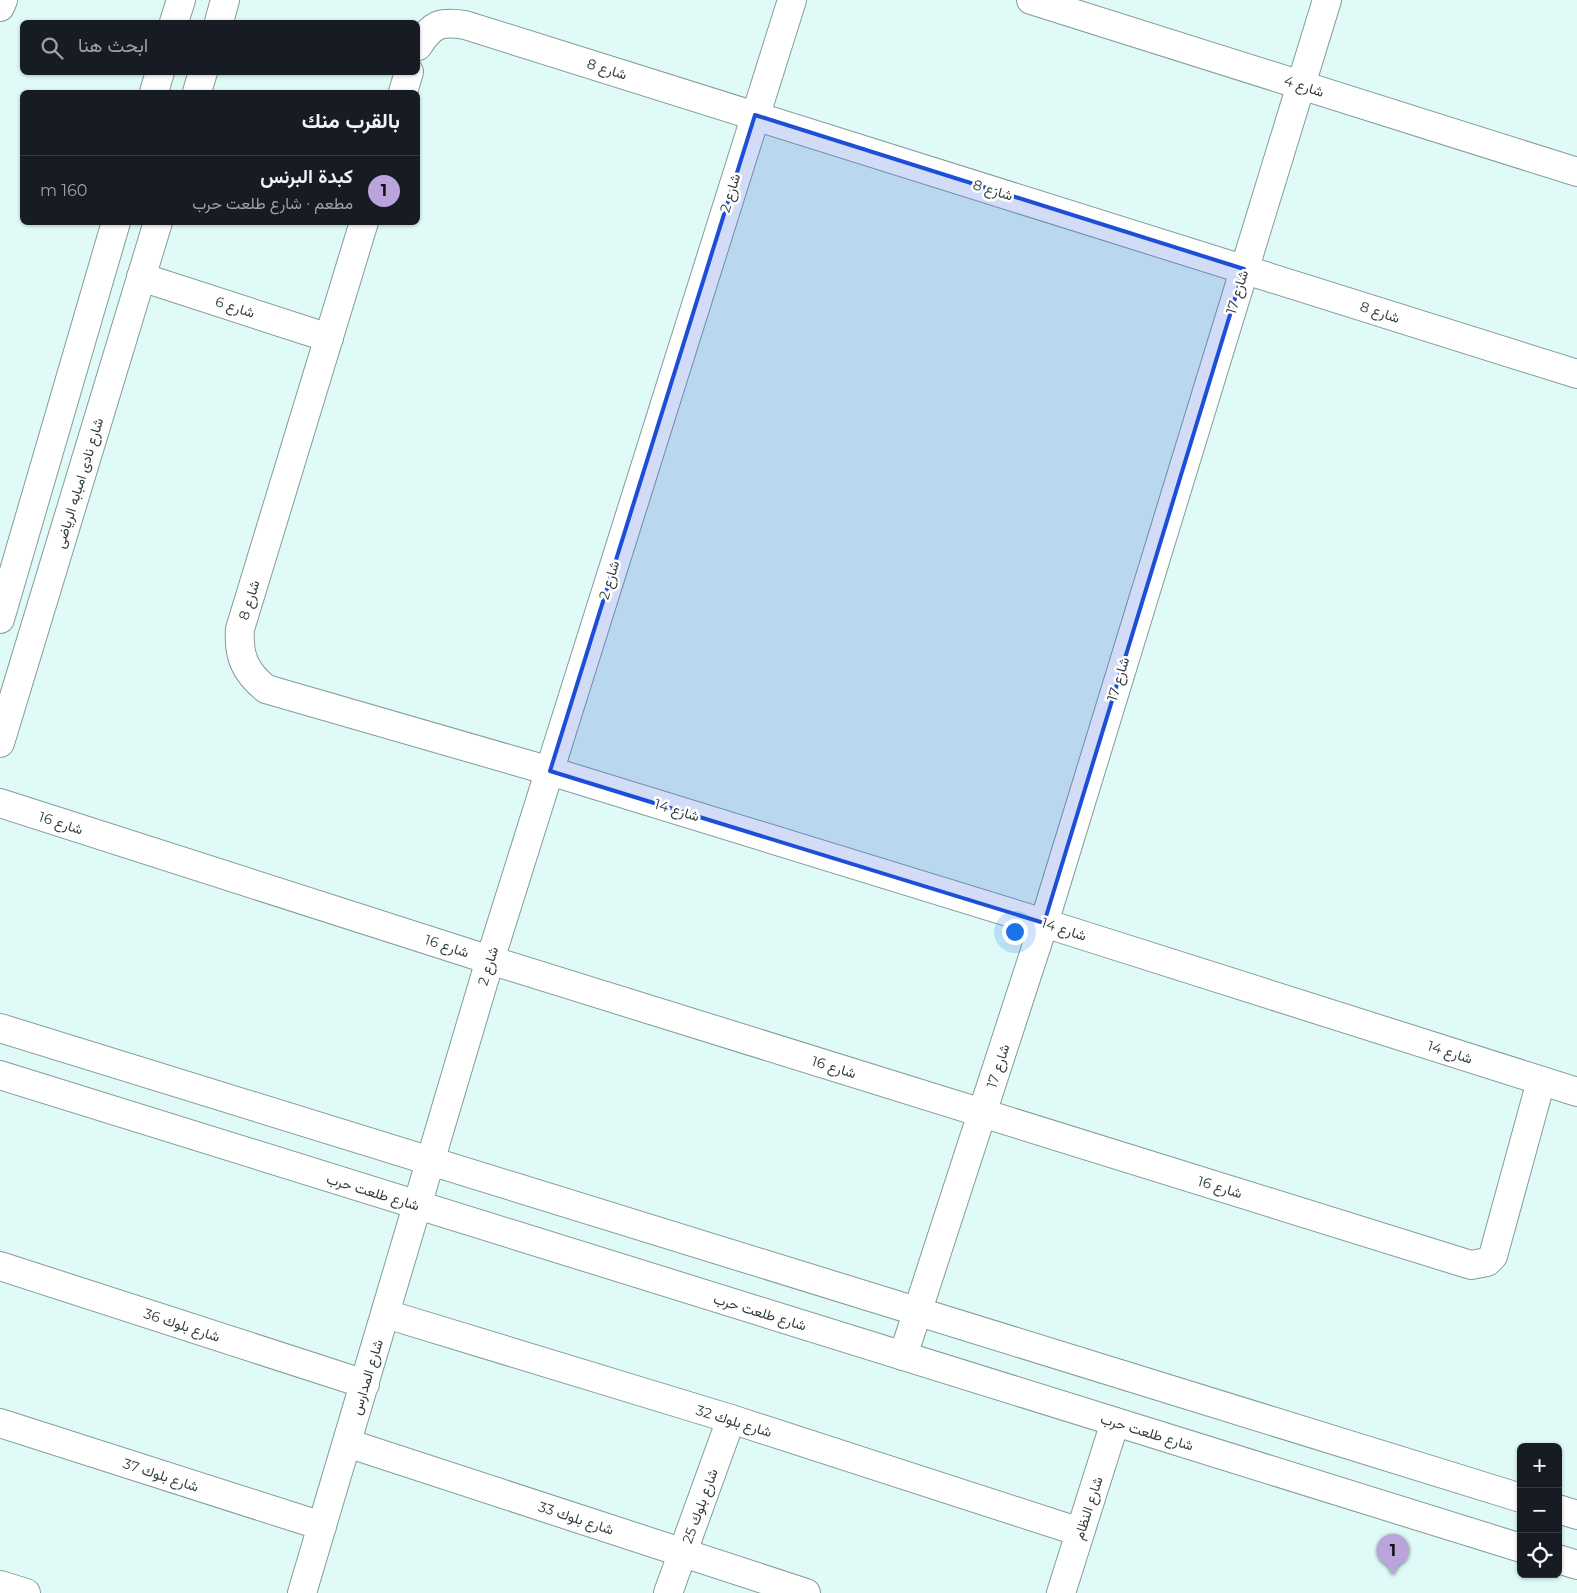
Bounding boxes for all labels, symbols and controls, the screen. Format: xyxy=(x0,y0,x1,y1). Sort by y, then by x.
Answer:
search box xyxy=(20,20,420,75)
icon: search xyxy=(38,34,66,62)
text: ابحث هنا xyxy=(78,34,148,57)
street label: شارع 8 xyxy=(584,54,629,85)
street label: شارع 4 xyxy=(1281,71,1326,103)
text: بالقرب منك xyxy=(302,108,400,133)
text: كبدة البرنس xyxy=(260,165,353,188)
street label: شارع 2 xyxy=(716,171,746,215)
street label: شارع 8 xyxy=(970,175,1015,206)
text: 160 m xyxy=(40,181,87,200)
text: 1 xyxy=(381,181,387,200)
text: مطعم · شارع طلعت حرب xyxy=(192,194,353,213)
street label: شارع 17 xyxy=(1222,268,1254,317)
street label: شارع 6 xyxy=(212,292,257,324)
street label: شارع 8 xyxy=(1357,297,1402,329)
street label: شارع نادى امبابه الرياضى xyxy=(51,416,109,551)
street label: شارع 2 xyxy=(595,558,625,602)
street label: شارع 8 xyxy=(234,578,265,623)
street label: شارع 17 xyxy=(1103,655,1135,704)
street label: شارع 14 xyxy=(652,795,702,827)
street label: شارع 16 xyxy=(36,807,85,840)
street label: شارع 14 xyxy=(1039,913,1089,947)
your location xyxy=(1002,919,1028,945)
street label: شارع 16 xyxy=(422,930,471,963)
street label: شارع 2 xyxy=(474,944,504,988)
street label: شارع 14 xyxy=(1425,1036,1475,1070)
street label: شارع 17 xyxy=(982,1042,1015,1091)
street label: شارع 16 xyxy=(809,1052,858,1084)
street label: شارع طلعت حرب xyxy=(324,1169,422,1217)
street label: شارع 16 xyxy=(1195,1172,1244,1204)
street label: شارع طلعت حرب xyxy=(711,1289,809,1337)
street label: شارع بلوك 36 xyxy=(141,1304,222,1348)
street label: شارع المدارس xyxy=(347,1337,389,1418)
street label: شارع بلوك 32 xyxy=(693,1401,774,1443)
street label: شارع طلعت حرب xyxy=(1098,1409,1196,1457)
map controls xyxy=(1517,1443,1562,1578)
button: + xyxy=(1517,1443,1562,1488)
street label: شارع بلوك 37 xyxy=(120,1454,201,1498)
street label: شارع بلوك 25 xyxy=(678,1466,724,1547)
street label: شارع النظام xyxy=(1069,1474,1109,1542)
button: − xyxy=(1517,1488,1562,1533)
street label: شارع بلوك 33 xyxy=(535,1497,616,1541)
button: locate xyxy=(1517,1533,1562,1578)
pin: 1 xyxy=(1377,1534,1409,1575)

